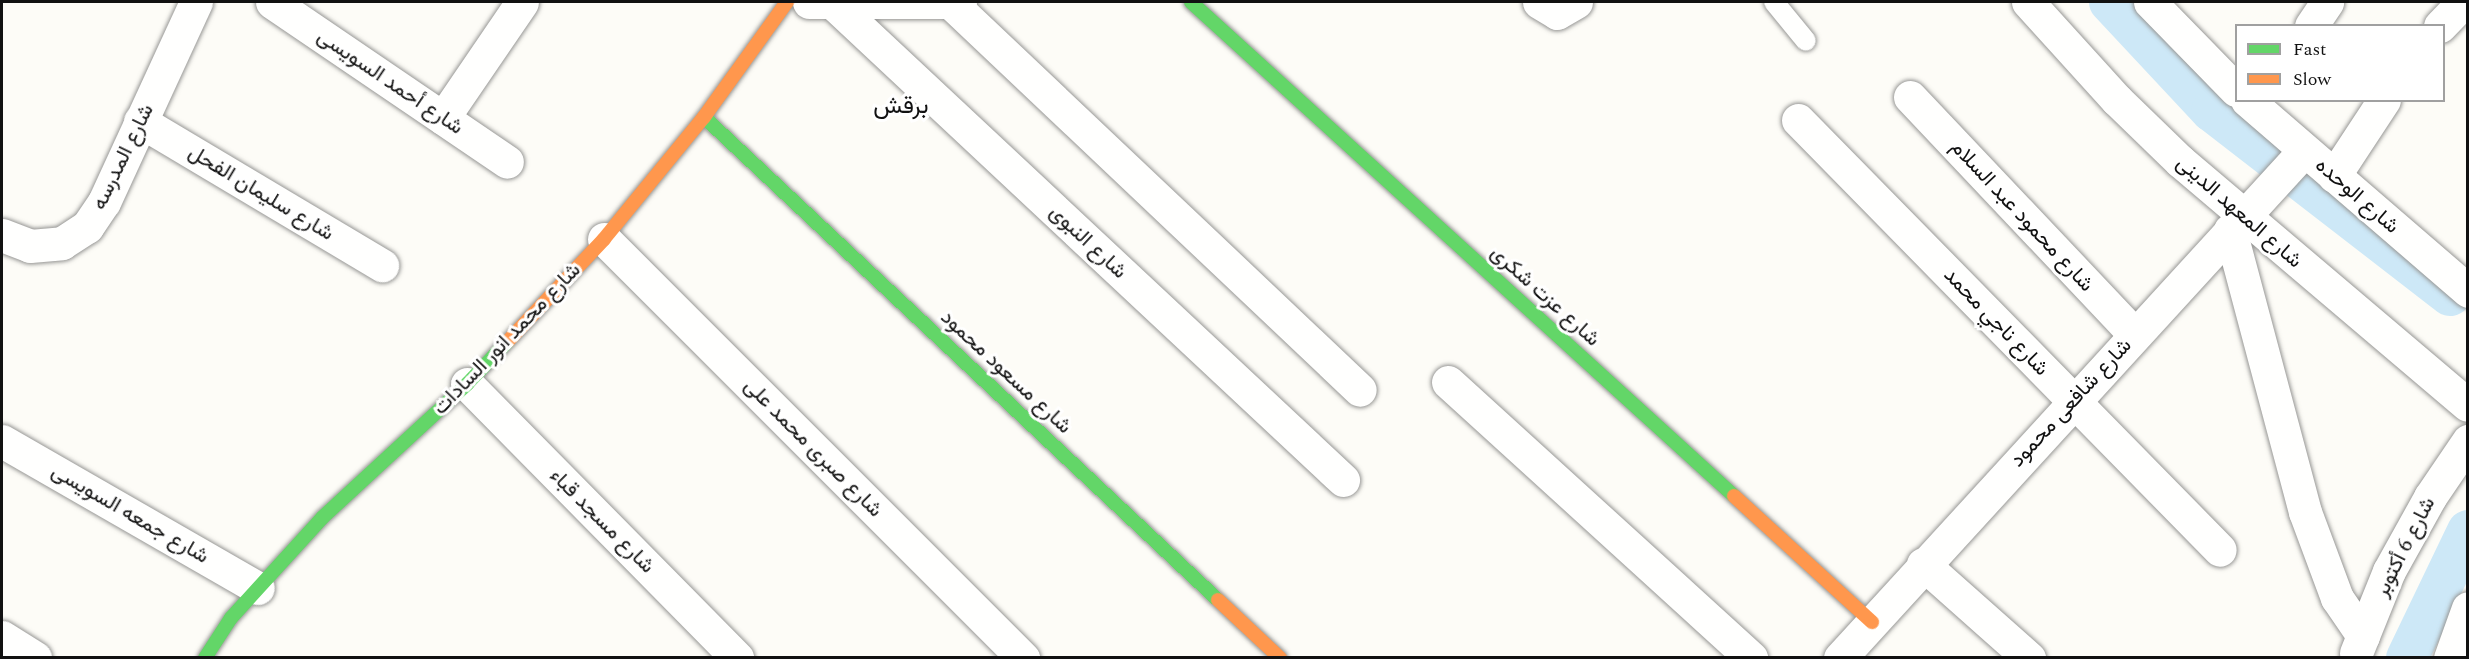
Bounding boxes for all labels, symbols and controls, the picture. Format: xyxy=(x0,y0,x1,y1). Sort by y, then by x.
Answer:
street label: شارع أحمد السويسى xyxy=(312,24,468,140)
legend xyxy=(2235,24,2445,102)
text: Fast xyxy=(2293,36,2326,63)
text: Slow xyxy=(2293,66,2331,93)
district label: برقش xyxy=(873,93,929,121)
street label: شارع المدرسه xyxy=(87,100,159,214)
street label: شارع محمود عبد السلام xyxy=(1945,135,2099,297)
street label: شارع سليمان الفحل xyxy=(184,140,338,246)
street label: شارع المعهد الدينى xyxy=(2171,150,2307,274)
street label: شارع الوحده xyxy=(2310,153,2404,239)
street label: شارع النبوى xyxy=(1044,200,1132,284)
street label: شارع عزت شكرى xyxy=(1485,240,1605,352)
street label: شارع محمد انور السادات xyxy=(428,258,586,420)
street label: شارع ناجي محمد xyxy=(1938,263,2054,381)
street label: شارع مسعود محمود xyxy=(935,305,1077,439)
street label: شارع شافعى محمود xyxy=(2005,333,2137,473)
street label: شارع صبرى محمد على xyxy=(738,373,888,523)
street label: شارع جمعه السويسى xyxy=(47,459,213,569)
street label: شارع مسجد قباء xyxy=(544,463,660,579)
street label: شارع 6 أكتوبر xyxy=(2369,493,2441,601)

